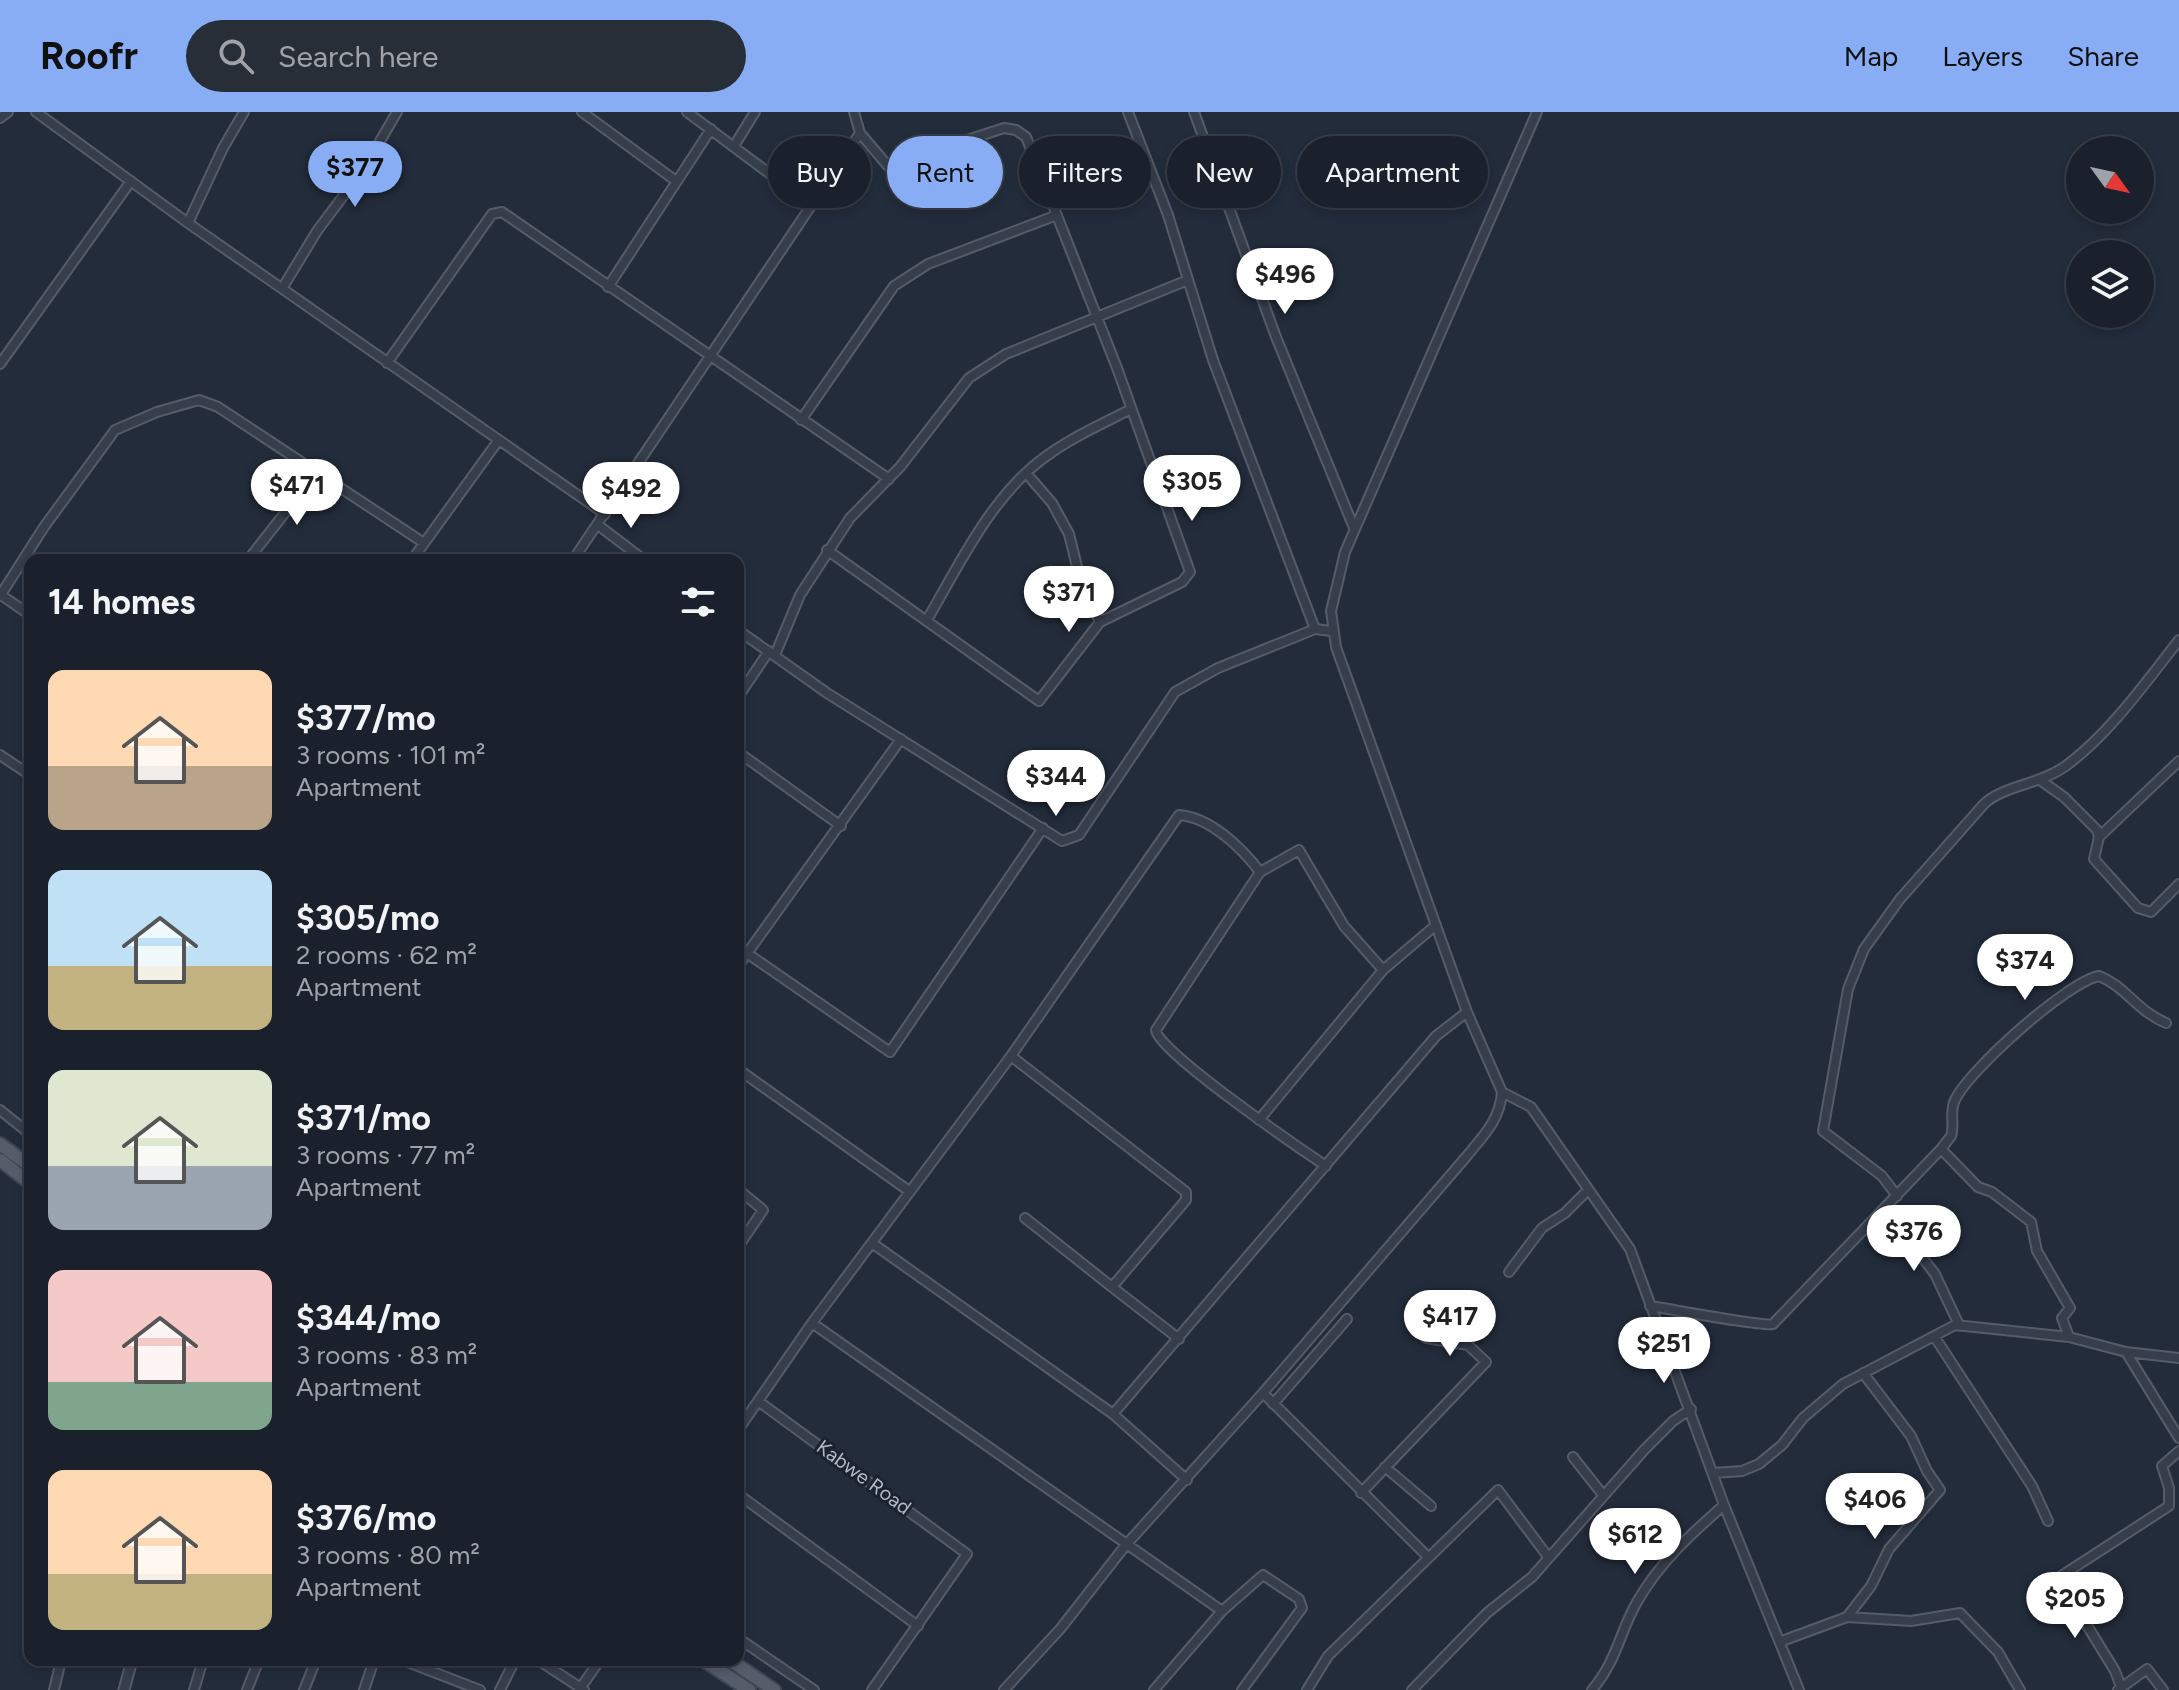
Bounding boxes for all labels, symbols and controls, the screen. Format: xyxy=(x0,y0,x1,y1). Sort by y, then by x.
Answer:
search box xyxy=(186,20,746,92)
text: Roofr xyxy=(40,33,138,79)
icon: search xyxy=(214,34,258,78)
text: Search here xyxy=(278,38,438,75)
text: Map xyxy=(1844,39,1898,73)
text: Layers xyxy=(1942,39,2023,73)
text: Share xyxy=(2067,39,2139,73)
chip: Buy xyxy=(768,136,871,208)
chip: Rent xyxy=(887,136,1003,208)
chip: Filters xyxy=(1019,136,1151,208)
chip: New xyxy=(1167,136,1281,208)
chip: Apartment xyxy=(1297,136,1488,208)
north arrow xyxy=(2066,136,2154,224)
map controls xyxy=(2066,136,2154,328)
pin: $377 xyxy=(308,141,402,209)
text: $377 xyxy=(326,151,384,183)
button: layers xyxy=(2066,240,2154,328)
pin: $496 xyxy=(1238,248,1332,316)
text: $496 xyxy=(1254,258,1316,290)
pin: $305 xyxy=(1145,455,1239,523)
pin: $471 xyxy=(250,459,344,527)
pin: $492 xyxy=(584,462,678,530)
text: $305 xyxy=(1162,465,1222,497)
text: $471 xyxy=(269,469,325,501)
text: $492 xyxy=(601,472,662,504)
pin: $371 xyxy=(1022,566,1116,634)
text: $371 xyxy=(1042,576,1096,608)
icon: filters xyxy=(676,580,720,624)
text: 14 homes xyxy=(48,582,195,623)
text: $377/mo xyxy=(296,698,436,739)
icon: home xyxy=(112,702,208,798)
text: 3 rooms · 101 m² xyxy=(296,739,485,771)
pin: $344 xyxy=(1009,750,1103,818)
text: $344 xyxy=(1025,760,1087,792)
text: Apartment xyxy=(296,771,422,803)
text: $305/mo xyxy=(296,898,440,939)
icon: home xyxy=(112,902,208,998)
pin: $374 xyxy=(1978,934,2072,1002)
text: 2 rooms · 62 m² xyxy=(296,939,477,971)
text: $374 xyxy=(1995,944,2055,976)
text: Apartment xyxy=(296,971,422,1003)
text: $371/mo xyxy=(296,1098,431,1139)
icon: home xyxy=(112,1102,208,1198)
text: 3 rooms · 77 m² xyxy=(296,1139,475,1171)
text: Apartment xyxy=(296,1171,422,1203)
pin: $376 xyxy=(1867,1205,1961,1273)
text: $376 xyxy=(1885,1215,1943,1247)
pin: $417 xyxy=(1403,1290,1497,1358)
text: $344/mo xyxy=(296,1298,441,1339)
text: $417 xyxy=(1422,1300,1478,1332)
icon: home xyxy=(112,1302,208,1398)
pin: $251 xyxy=(1617,1317,1711,1385)
text: $251 xyxy=(1636,1327,1692,1359)
text: 3 rooms · 83 m² xyxy=(296,1339,477,1371)
text: Apartment xyxy=(296,1371,422,1403)
street label: Kabwe Road xyxy=(812,1435,916,1519)
pin: $406 xyxy=(1828,1473,1922,1541)
text: $406 xyxy=(1844,1483,1906,1515)
text: $376/mo xyxy=(296,1498,436,1539)
icon: home xyxy=(112,1502,208,1598)
pin: $612 xyxy=(1588,1508,1682,1576)
text: $612 xyxy=(1607,1518,1663,1550)
text: 3 rooms · 80 m² xyxy=(296,1539,480,1571)
text: Apartment xyxy=(296,1571,422,1603)
pin: $205 xyxy=(2028,1572,2122,1640)
text: $205 xyxy=(2044,1582,2106,1614)

